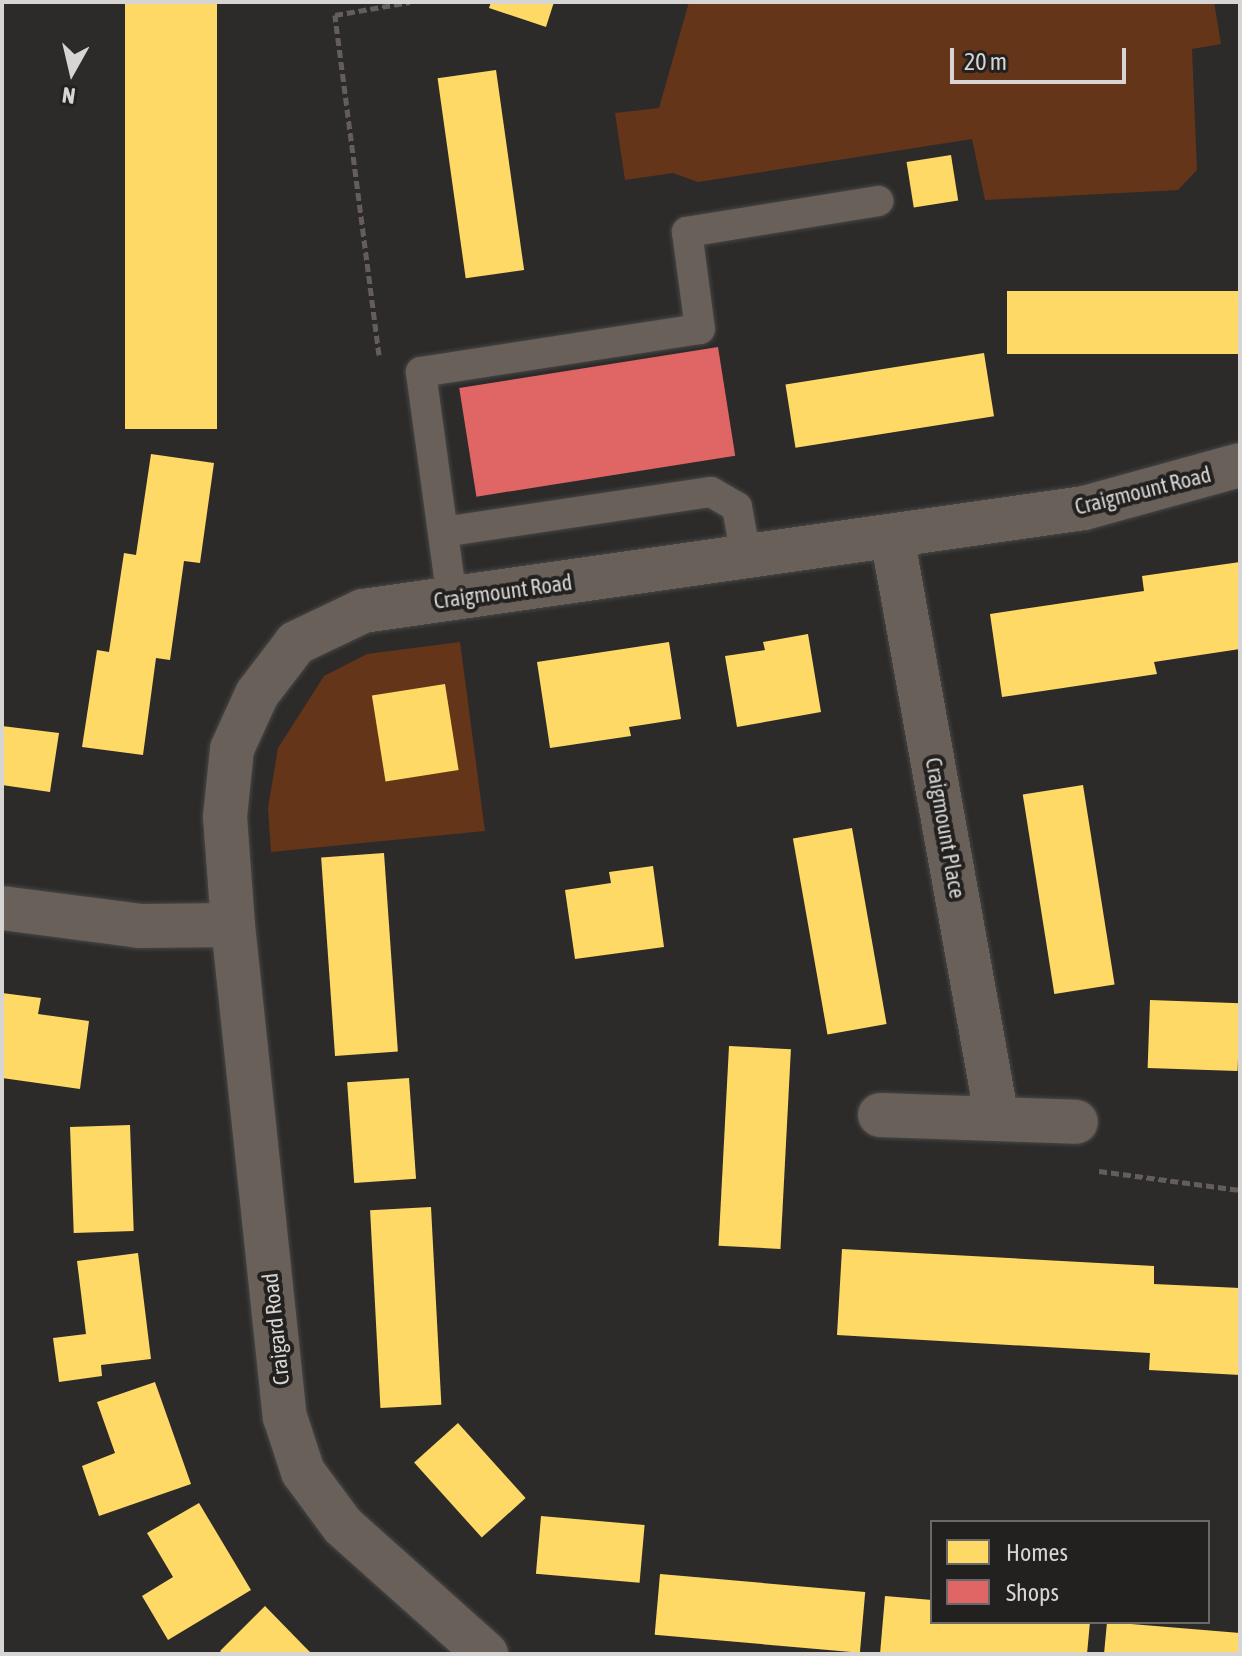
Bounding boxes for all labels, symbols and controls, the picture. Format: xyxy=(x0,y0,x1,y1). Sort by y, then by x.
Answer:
north arrow xyxy=(32,32,112,112)
scale bar xyxy=(954,32,1130,82)
text: 20 m xyxy=(964,48,1007,75)
text: N xyxy=(60,82,77,110)
street label: Craigmount Road xyxy=(1072,461,1214,521)
street label: Craigmount Road xyxy=(432,569,574,615)
street label: Craigmount Place xyxy=(920,756,970,900)
street label: Craigard Road xyxy=(257,1272,295,1386)
legend xyxy=(930,1520,1210,1624)
text: Homes xyxy=(1006,1539,1068,1566)
text: Shops xyxy=(1006,1579,1059,1606)

